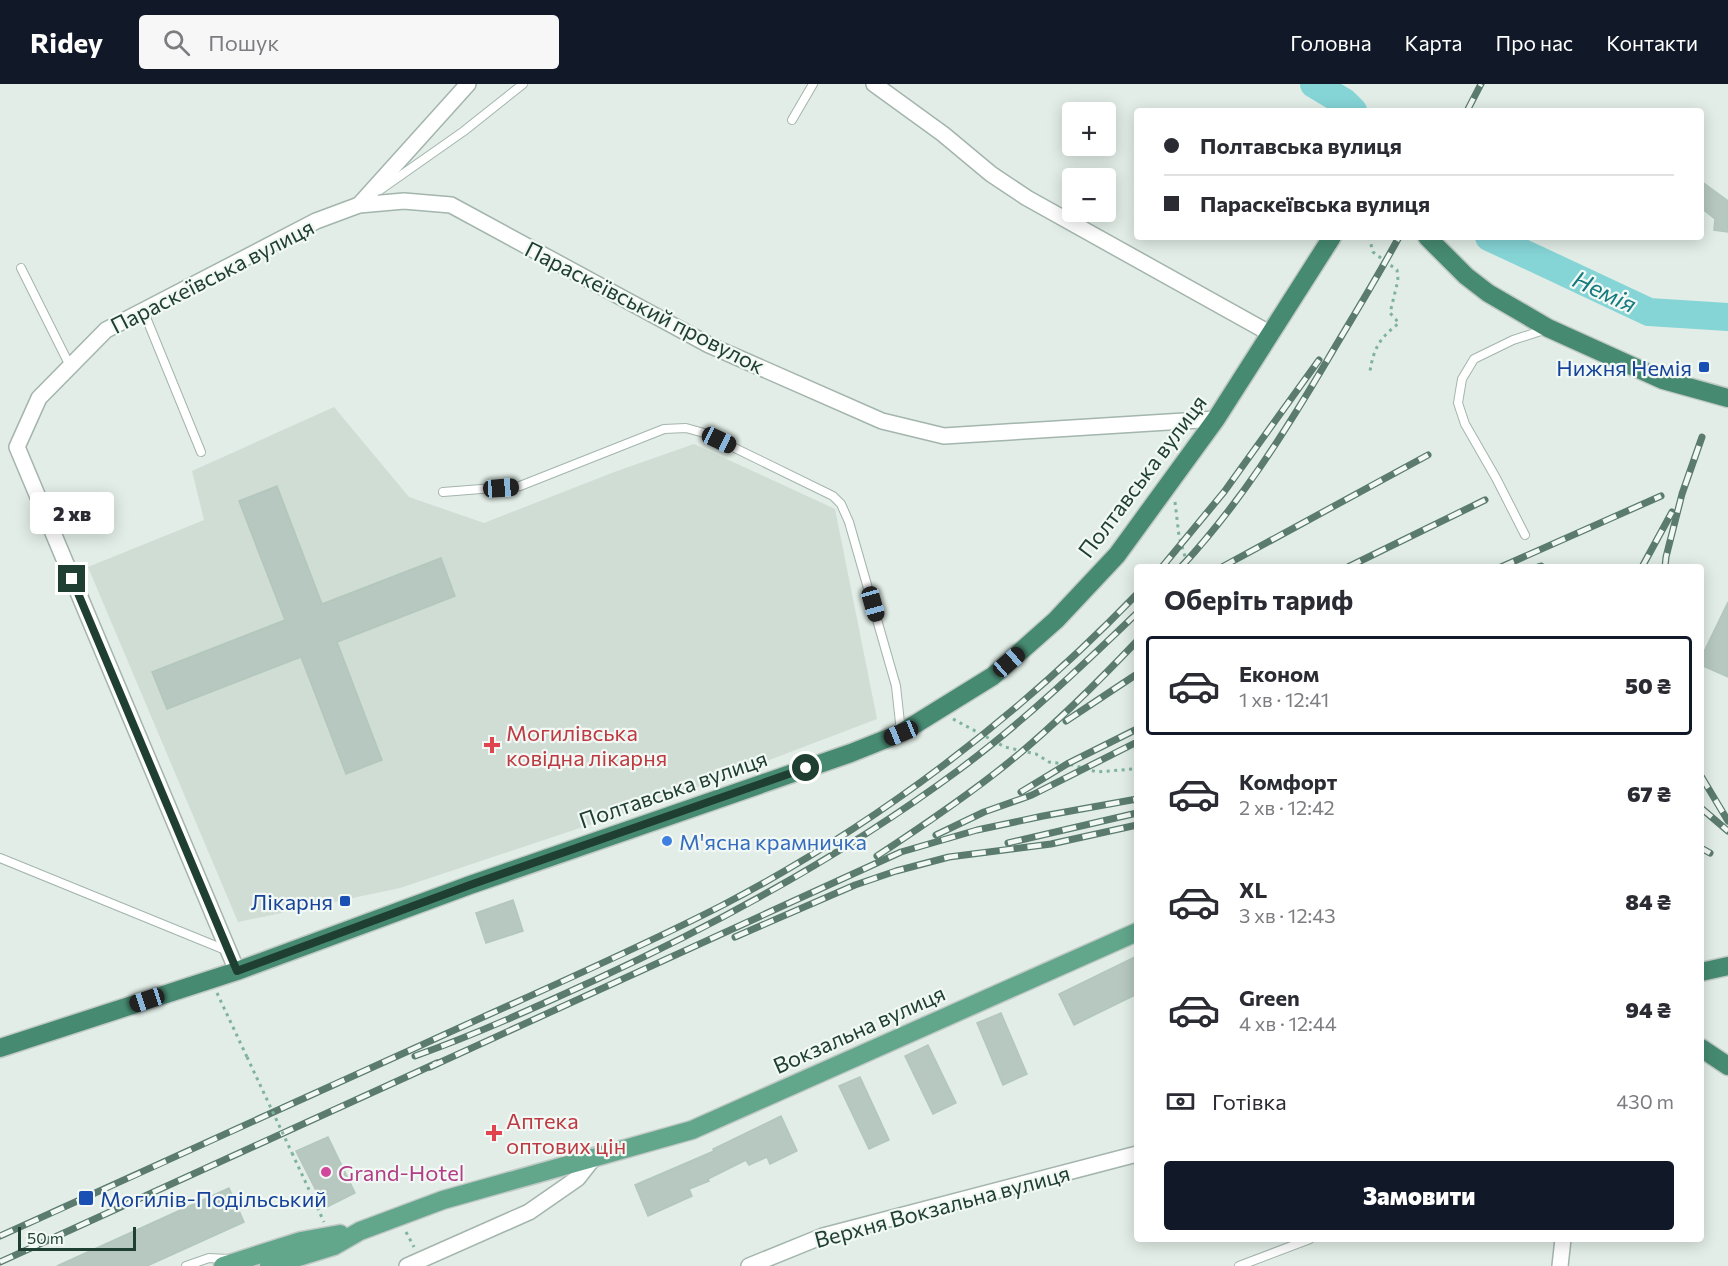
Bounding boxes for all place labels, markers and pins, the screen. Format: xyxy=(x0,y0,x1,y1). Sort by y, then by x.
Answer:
place label: Нижня Немія xyxy=(1556,354,1692,381)
marker: Нижня Немія xyxy=(1697,360,1711,374)
place label: Могилівська ковідна лікарня xyxy=(506,719,667,771)
marker: Могилівська ковідна лікарня xyxy=(483,736,501,754)
place label: М'ясна крамничка xyxy=(679,828,867,855)
marker: М'ясна крамничка xyxy=(660,834,674,848)
place label: Лікарня xyxy=(251,888,333,915)
marker: Лікарня xyxy=(338,894,352,908)
place label: Аптека оптових цін xyxy=(506,1107,626,1159)
marker: Аптека оптових цін xyxy=(487,1126,501,1140)
place label: Grand-Hotel xyxy=(338,1159,464,1186)
marker: Grand-Hotel xyxy=(319,1165,333,1179)
place label: Могилів-Подільський xyxy=(100,1185,327,1212)
marker: Могилів-Подільський xyxy=(77,1189,95,1207)

